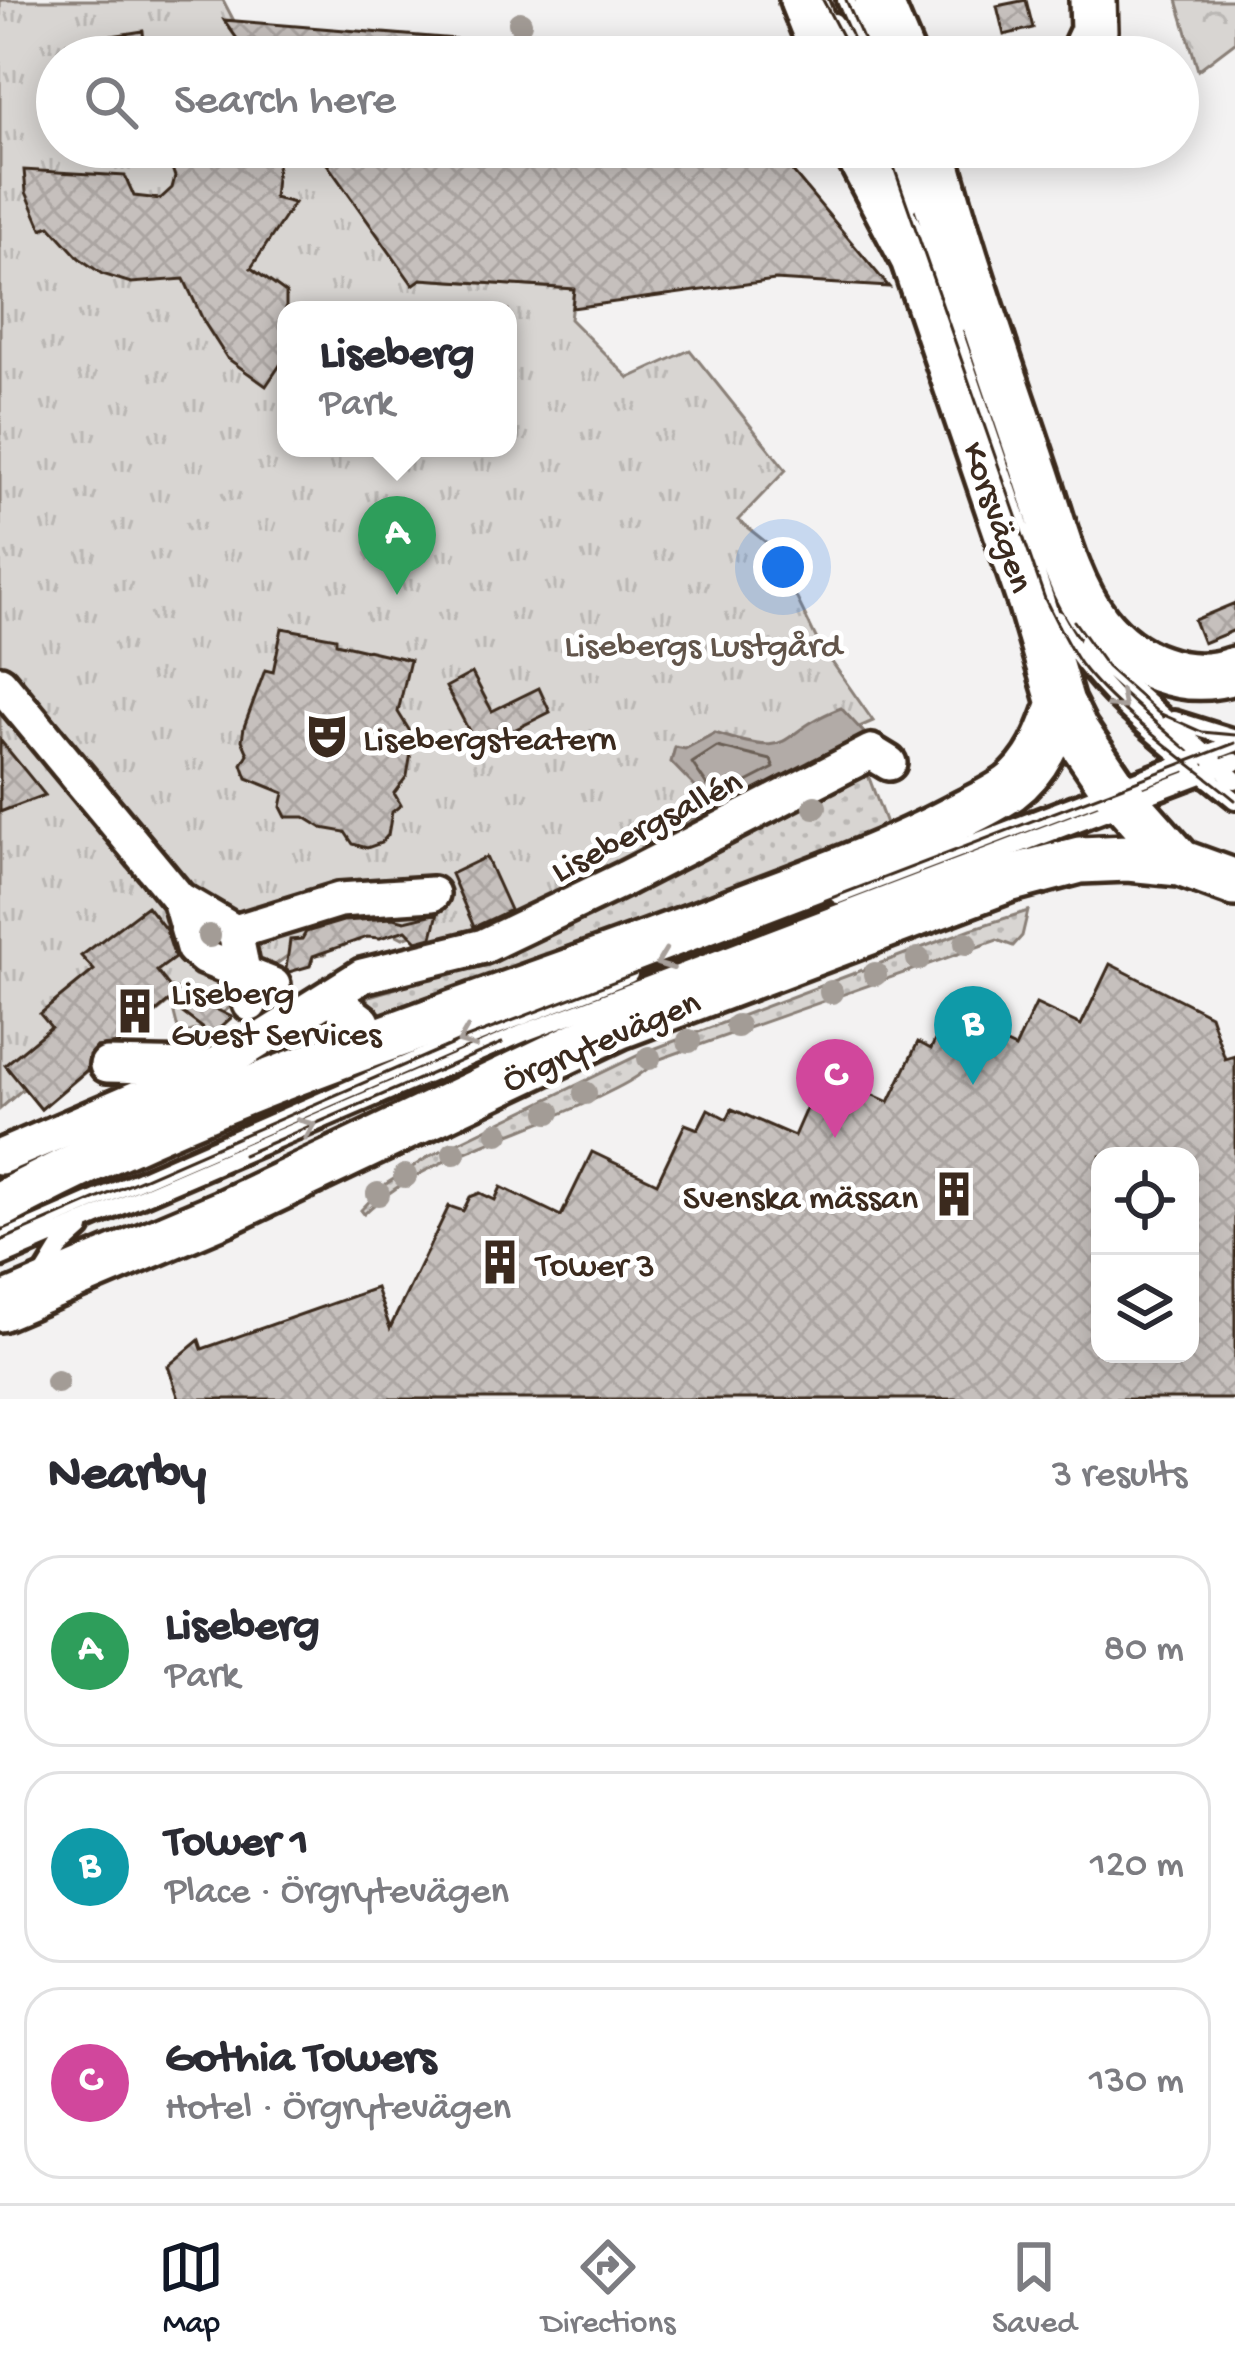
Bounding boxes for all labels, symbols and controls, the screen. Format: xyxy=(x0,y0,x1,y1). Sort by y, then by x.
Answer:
search box xyxy=(36,36,1199,168)
icon: search xyxy=(78,69,144,135)
text: Search here xyxy=(174,76,396,129)
popup xyxy=(277,301,517,457)
text: Liseberg xyxy=(320,330,474,383)
text: Park xyxy=(320,383,394,429)
street label: Korsvägen xyxy=(949,437,1041,599)
pin: A xyxy=(358,496,436,595)
your location xyxy=(753,537,813,597)
park label: Lisebergs Lustgård xyxy=(564,627,845,670)
one-way arrow xyxy=(1106,688,1127,709)
theatre icon: Lisebergsteatern xyxy=(302,711,352,761)
place label: Lisebergsteatern xyxy=(363,721,616,764)
street label: Lisebergsallén xyxy=(545,762,751,895)
one-way arrow xyxy=(655,946,676,971)
place label: Liseberg Guest Services xyxy=(171,975,383,1059)
street label: Örgrytevägen xyxy=(497,983,708,1105)
building icon: Liseberg Guest Services xyxy=(110,986,160,1036)
pin: B xyxy=(934,986,1012,1085)
one-way arrow xyxy=(457,1025,478,1049)
pin: C xyxy=(796,1039,874,1138)
one-way arrow xyxy=(296,1117,317,1141)
map controls xyxy=(1091,1147,1199,1363)
button: locate xyxy=(1091,1147,1199,1255)
building icon: Svenska mässan xyxy=(929,1169,979,1219)
place label: Svenska mässan xyxy=(683,1179,918,1222)
building icon: Tower 3 xyxy=(475,1237,525,1287)
place label: Tower 3 xyxy=(534,1247,655,1290)
button: layers xyxy=(1091,1255,1199,1363)
text: Nearby xyxy=(48,1447,206,1507)
text: 3 results xyxy=(1052,1454,1187,1500)
text: Liseberg xyxy=(165,1602,320,1655)
text: A xyxy=(78,1628,102,1674)
text: 80 m xyxy=(1104,1628,1184,1674)
text: Park xyxy=(165,1655,239,1701)
text: Tower 1 xyxy=(165,1818,309,1871)
text: B xyxy=(80,1844,100,1890)
text: 120 m xyxy=(1090,1844,1184,1890)
text: Place · Örgrytevägen xyxy=(165,1871,509,1917)
text: Gothia Towers xyxy=(165,2034,436,2087)
text: C xyxy=(79,2060,101,2106)
text: 130 m xyxy=(1089,2060,1184,2106)
text: Hotel · Örgrytevägen xyxy=(165,2087,511,2133)
tab: Map xyxy=(158,2234,224,2344)
tab: Directions xyxy=(541,2234,675,2344)
tab: Saved xyxy=(992,2234,1077,2344)

